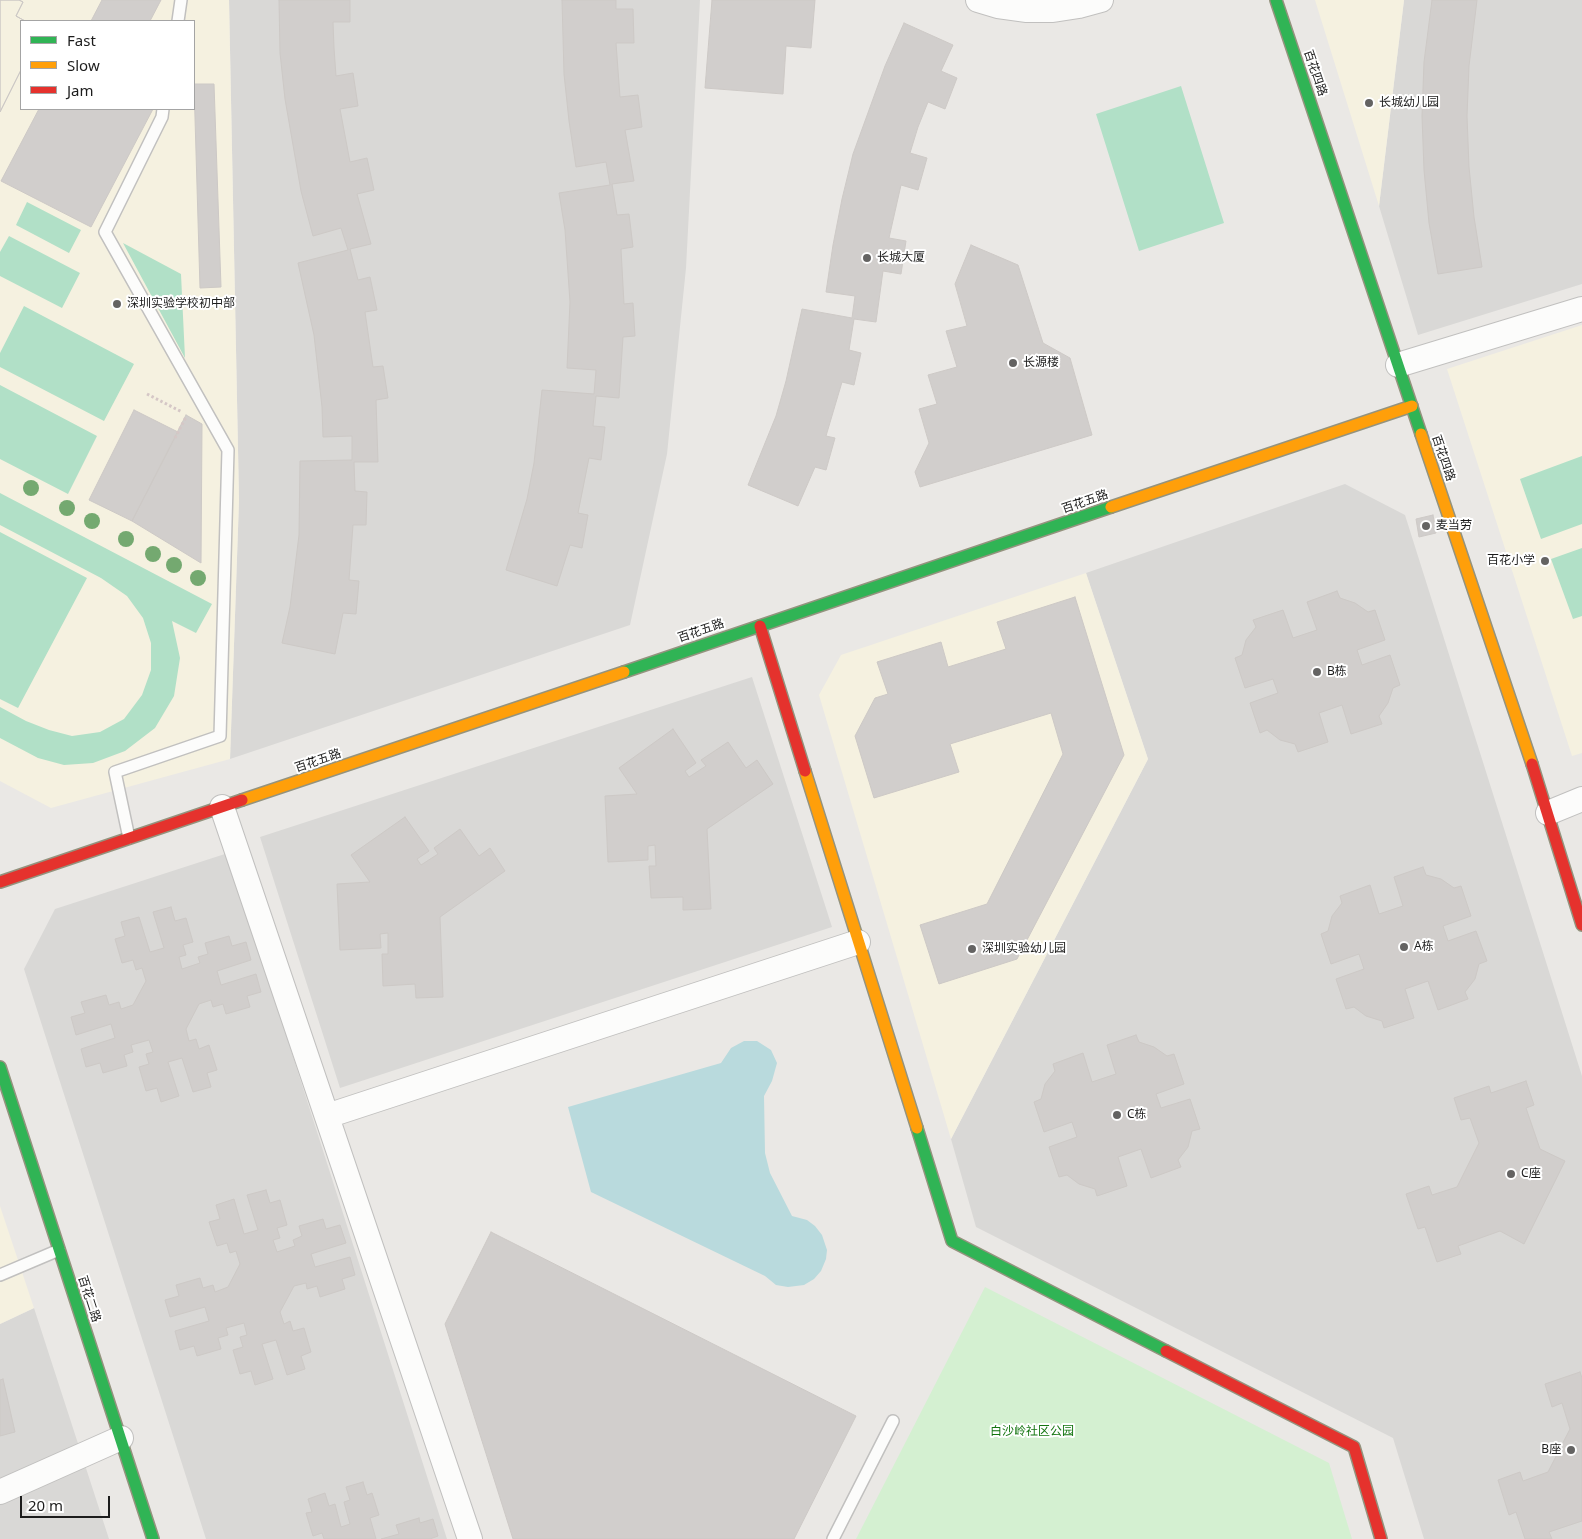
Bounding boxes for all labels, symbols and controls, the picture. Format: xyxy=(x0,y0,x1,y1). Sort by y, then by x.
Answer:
legend xyxy=(20,20,195,110)
text: Fast xyxy=(67,30,96,50)
street label: 百花四路 xyxy=(1300,48,1330,98)
text: Slow xyxy=(67,55,100,75)
text: Jam xyxy=(67,80,94,100)
place label: 长城幼儿园 xyxy=(1379,96,1439,110)
marker: 长城幼儿园 xyxy=(1363,97,1375,109)
place label: 长城大厦 xyxy=(877,251,925,265)
marker: 长城大厦 xyxy=(861,252,873,264)
place label: 深圳实验学校初中部 xyxy=(127,297,235,311)
marker: 深圳实验学校初中部 xyxy=(111,298,123,310)
place label: 长源楼 xyxy=(1023,356,1059,370)
marker: 长源楼 xyxy=(1007,357,1019,369)
street label: 百花四路 xyxy=(1428,433,1458,483)
street label: 百花五路 xyxy=(1060,487,1110,517)
place label: 麦当劳 xyxy=(1436,519,1472,533)
marker: 麦当劳 xyxy=(1420,520,1432,532)
place label: 百花小学 xyxy=(1487,554,1535,568)
marker: 百花小学 xyxy=(1539,555,1551,567)
street label: 百花五路 xyxy=(676,616,726,646)
place label: B栋 xyxy=(1327,665,1347,679)
marker: B栋 xyxy=(1311,666,1323,678)
street label: 百花五路 xyxy=(293,746,343,776)
place label: A栋 xyxy=(1414,940,1434,954)
marker: A栋 xyxy=(1398,941,1410,953)
place label: 深圳实验幼儿园 xyxy=(982,942,1066,956)
marker: 深圳实验幼儿园 xyxy=(966,943,978,955)
place label: C栋 xyxy=(1127,1108,1147,1122)
marker: C栋 xyxy=(1111,1109,1123,1121)
place label: C座 xyxy=(1521,1167,1541,1181)
marker: C座 xyxy=(1505,1168,1517,1180)
street label: 百花二路 xyxy=(75,1274,103,1324)
park label: 白沙岭社区公园 xyxy=(990,1425,1074,1439)
place label: B座 xyxy=(1541,1443,1561,1457)
marker: B座 xyxy=(1565,1444,1577,1456)
scale bar xyxy=(22,1486,112,1518)
text: 20 m xyxy=(28,1495,63,1515)

